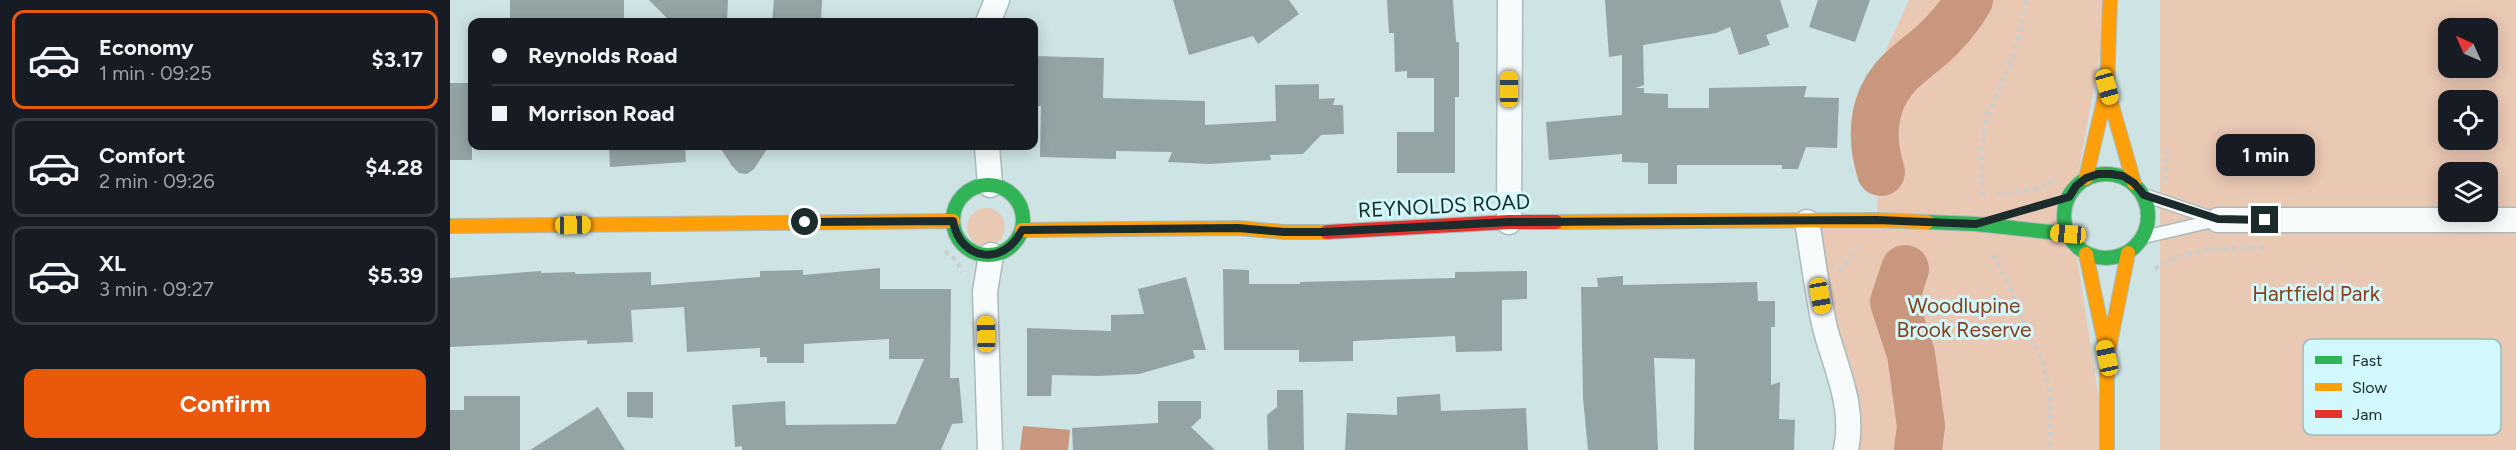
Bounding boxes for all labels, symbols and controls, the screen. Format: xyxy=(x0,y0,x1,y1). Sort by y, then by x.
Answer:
north arrow xyxy=(2438,18,2498,78)
map controls xyxy=(2438,18,2498,222)
icon: car xyxy=(27,33,81,87)
text: Economy xyxy=(99,34,194,61)
text: Reynolds Road xyxy=(528,42,678,69)
text: $3.17 xyxy=(372,46,423,73)
text: 1 min · 09:25 xyxy=(99,61,212,85)
car xyxy=(2093,67,2121,107)
car xyxy=(1500,71,1518,107)
button: locate xyxy=(2438,90,2498,150)
text: Morrison Road xyxy=(528,100,675,127)
callout: 1 min xyxy=(2216,133,2314,175)
icon: car xyxy=(27,141,81,195)
text: Comfort xyxy=(99,142,185,169)
text: 1 min xyxy=(2242,143,2289,167)
text: $4.28 xyxy=(365,154,423,181)
button: layers xyxy=(2438,162,2498,222)
text: 2 min · 09:26 xyxy=(99,169,215,193)
street label: REYNOLDS ROAD xyxy=(1357,189,1531,222)
route end xyxy=(2251,206,2278,233)
route start xyxy=(791,208,818,235)
car xyxy=(555,216,591,234)
car xyxy=(2049,223,2087,245)
icon: car xyxy=(27,249,81,303)
text: XL xyxy=(99,250,126,277)
text: $5.39 xyxy=(368,262,423,289)
text: 3 min · 09:27 xyxy=(99,277,214,301)
car xyxy=(1808,277,1832,315)
park label: Hartfield Park xyxy=(2252,281,2381,306)
park label: Woodlupine Brook Reserve xyxy=(1897,293,2031,342)
car xyxy=(977,316,995,352)
car xyxy=(2094,339,2120,377)
legend xyxy=(2303,339,2501,435)
text: Fast xyxy=(2352,351,2382,370)
button: Confirm xyxy=(24,369,426,438)
text: Slow xyxy=(2352,378,2387,397)
text: Jam xyxy=(2352,405,2382,424)

